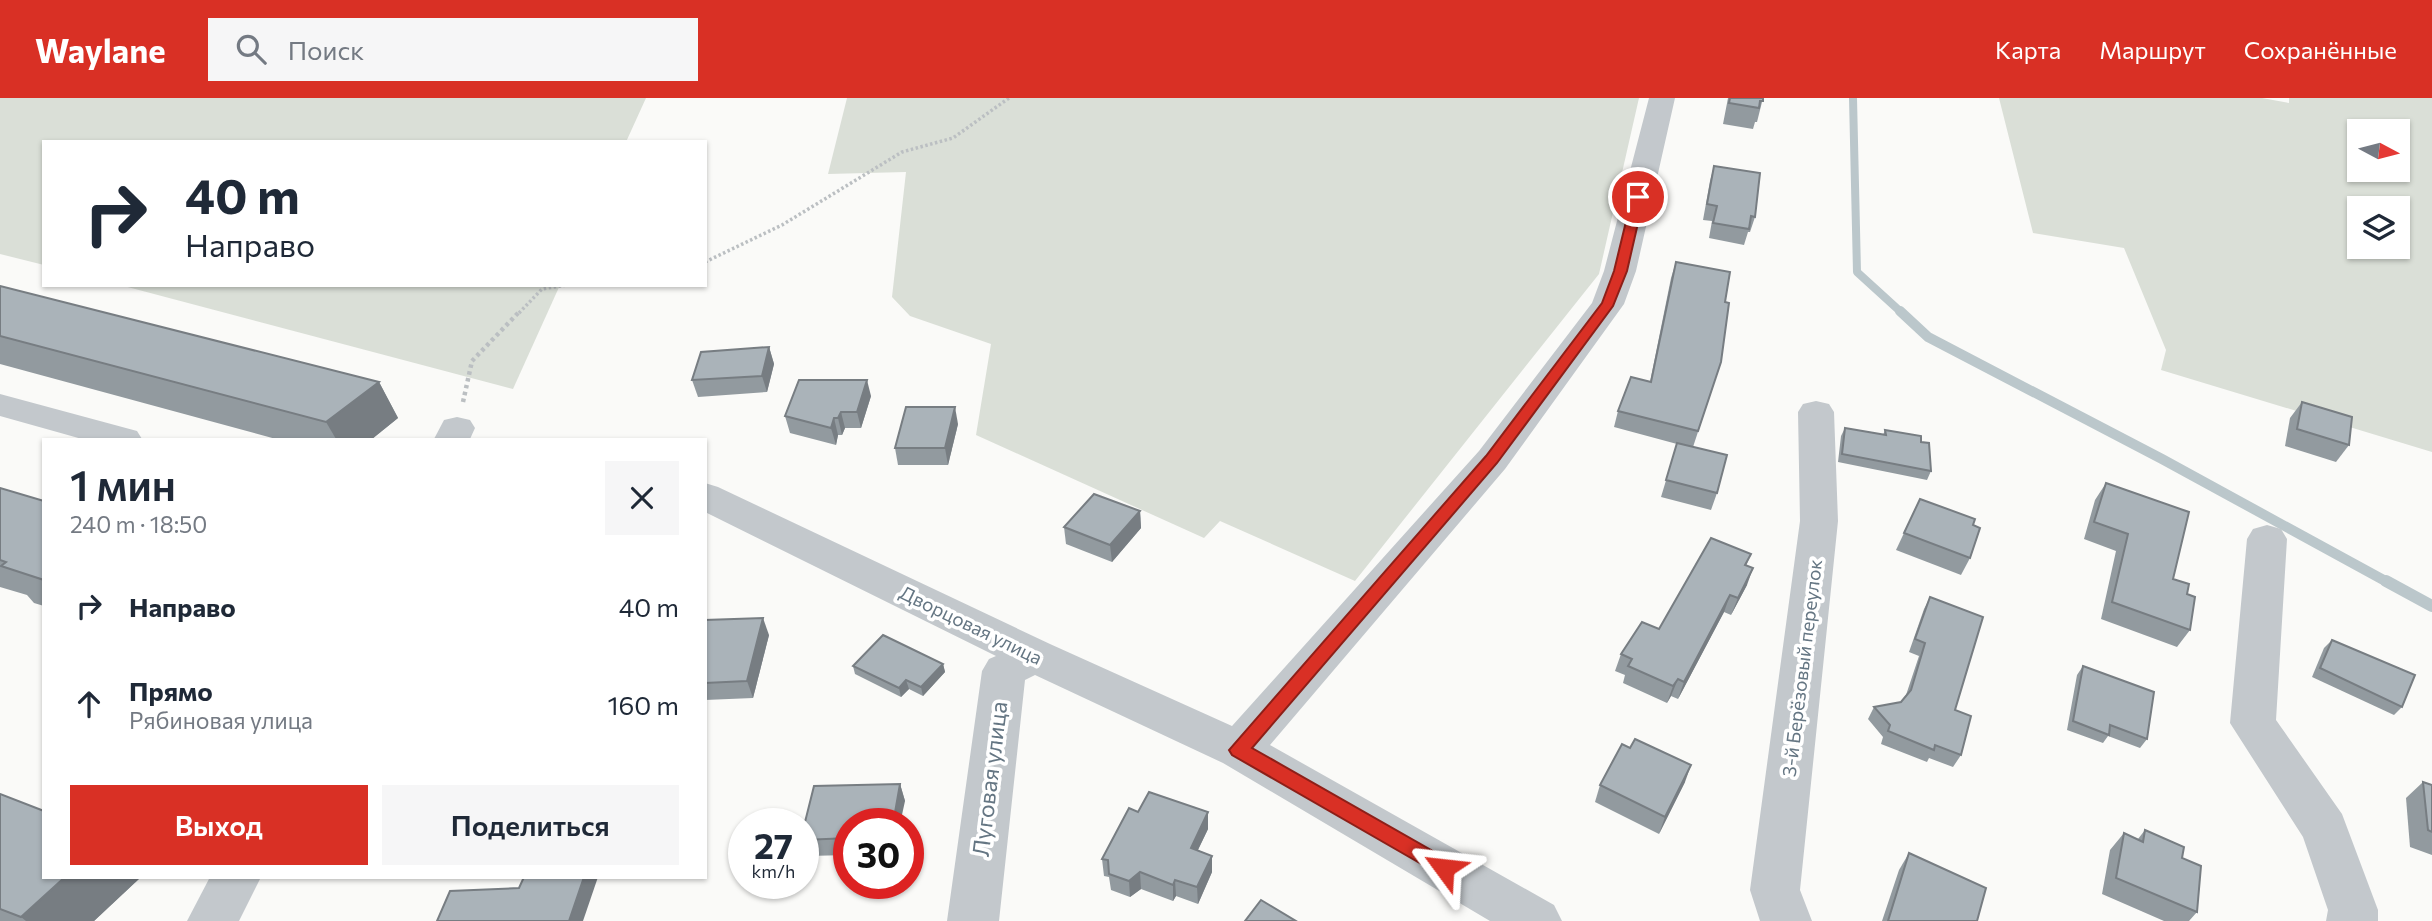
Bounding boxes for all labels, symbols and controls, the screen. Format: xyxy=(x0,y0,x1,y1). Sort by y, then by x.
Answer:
search box xyxy=(208,18,698,81)
text: Waylane xyxy=(35,29,166,70)
icon: search xyxy=(232,30,270,68)
text: Поиск xyxy=(288,34,364,65)
text: Карта xyxy=(1995,35,2061,64)
text: Маршрут xyxy=(2099,35,2206,64)
text: Сохранённые xyxy=(2244,35,2397,64)
north arrow xyxy=(2347,119,2410,182)
map controls xyxy=(2347,119,2410,259)
text: 40 m xyxy=(185,164,300,224)
pin xyxy=(1608,167,1668,227)
icon: right xyxy=(70,168,161,259)
icon: arrive xyxy=(1619,178,1657,216)
button: layers xyxy=(2347,196,2410,259)
text: Направо xyxy=(185,224,315,264)
text: 1 мин xyxy=(70,458,176,510)
button: close xyxy=(605,461,679,535)
text: 240 m · 18:50 xyxy=(70,510,207,538)
street label: 3-й Берёзовый переулок xyxy=(1777,558,1826,778)
street label: Дворцовая улица xyxy=(896,580,1046,669)
icon: right xyxy=(70,587,108,625)
text: Направо xyxy=(129,591,236,622)
text: 40 m xyxy=(619,591,679,622)
text: Прямо xyxy=(129,675,213,706)
icon: ahead xyxy=(70,685,108,723)
text: 160 m xyxy=(607,689,679,720)
street label: Луговая улица xyxy=(966,700,1012,858)
text: Рябиновая улица xyxy=(129,706,313,734)
button: Выход xyxy=(70,785,368,865)
button: Поделиться xyxy=(382,785,679,865)
speed limit sign: 30 xyxy=(833,808,924,899)
text: 27 xyxy=(754,823,793,866)
position arrow xyxy=(1407,831,1481,905)
text: km/h xyxy=(752,860,795,882)

